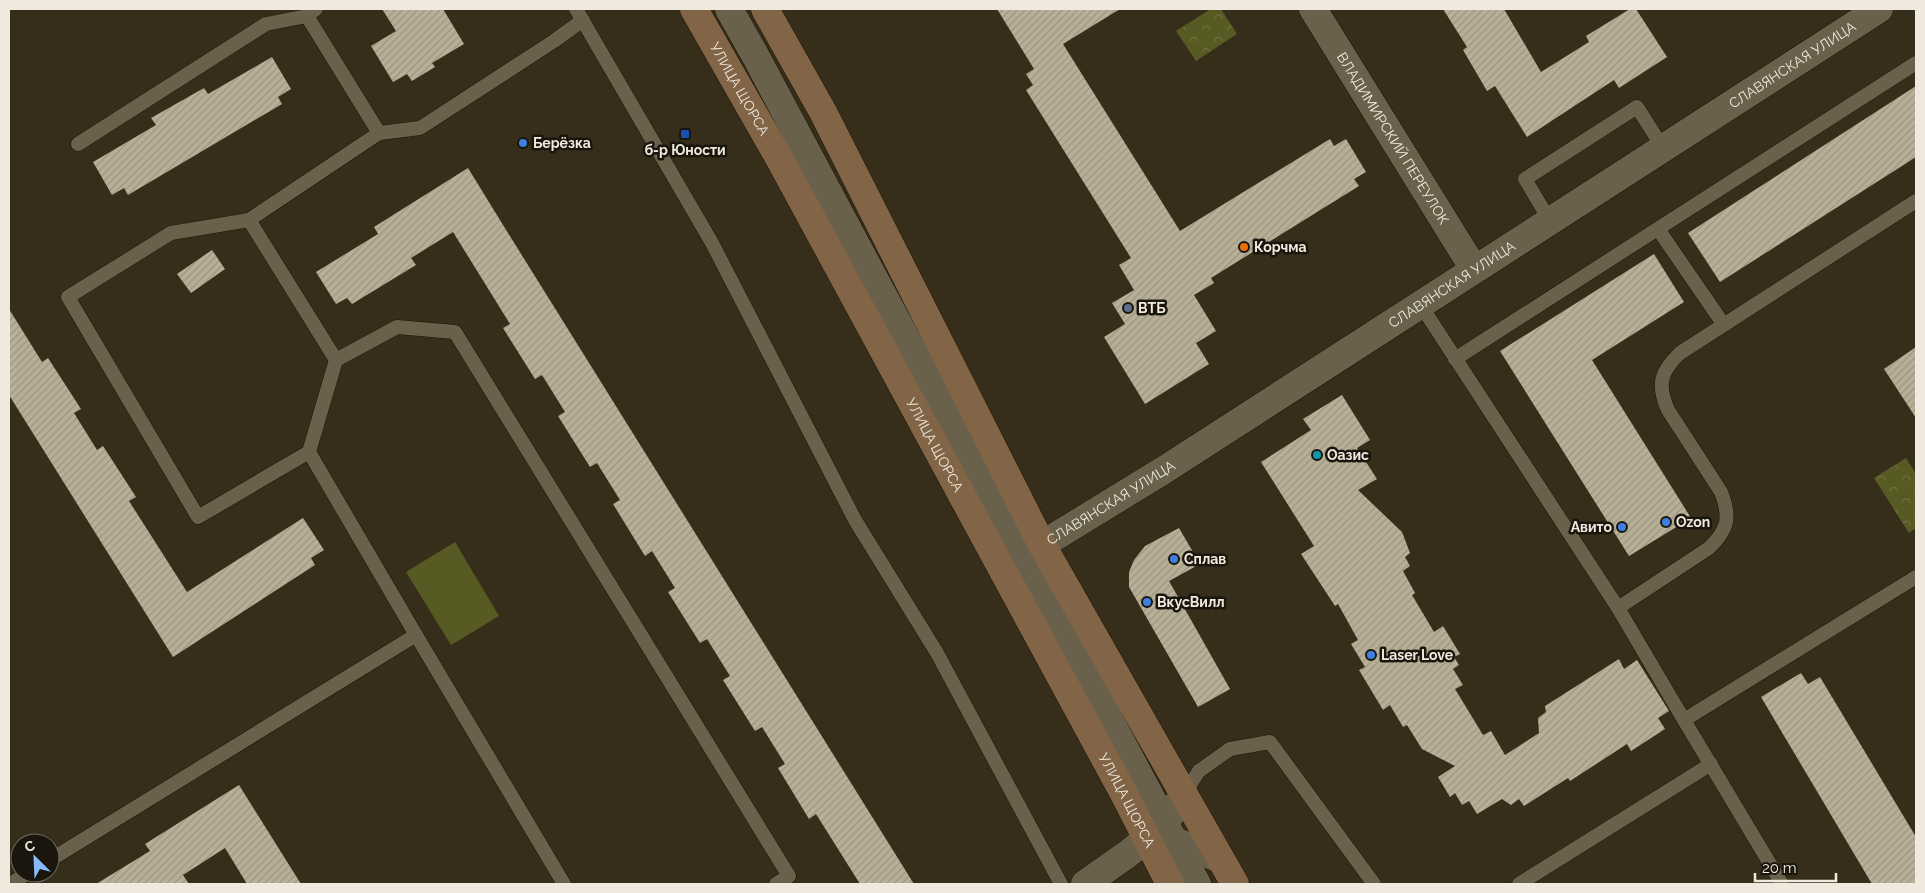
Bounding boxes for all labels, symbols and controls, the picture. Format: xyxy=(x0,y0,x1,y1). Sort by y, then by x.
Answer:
street label: СЛАВЯНСКАЯ УЛИЦА xyxy=(1726,18,1859,112)
street label: УЛИЦА ЩОРСА xyxy=(707,40,773,139)
street label: ВЛАДИМИРСКИЙ ПЕРЕУЛОК xyxy=(1334,49,1452,227)
marker: б-р Юности xyxy=(679,128,691,140)
place label: Берёзка xyxy=(533,135,591,151)
marker: Берёзка xyxy=(517,137,529,149)
place label: б-р Юности xyxy=(644,142,726,158)
street label: СЛАВЯНСКАЯ УЛИЦА xyxy=(1386,237,1519,331)
place label: Корчма xyxy=(1254,239,1306,255)
marker: Корчма xyxy=(1238,241,1250,253)
place label: ВТБ xyxy=(1138,300,1166,316)
marker: ВТБ xyxy=(1122,302,1134,314)
street label: УЛИЦА ЩОРСА xyxy=(903,395,967,495)
place label: Оазис xyxy=(1327,447,1369,463)
marker: Оазис xyxy=(1311,449,1323,461)
street label: СЛАВЯНСКАЯ УЛИЦА xyxy=(1044,457,1178,548)
place label: Ozon xyxy=(1676,514,1710,530)
marker: Ozon xyxy=(1660,516,1672,528)
place label: Авито xyxy=(1571,519,1613,535)
marker: Авито xyxy=(1616,521,1628,533)
place label: Сплав xyxy=(1184,551,1226,567)
marker: Сплав xyxy=(1168,553,1180,565)
place label: ВкусВилл xyxy=(1157,594,1225,610)
marker: ВкусВилл xyxy=(1141,596,1153,608)
place label: Laser Love xyxy=(1381,647,1454,663)
marker: Laser Love xyxy=(1365,649,1377,661)
street label: УЛИЦА ЩОРСА xyxy=(1095,750,1158,851)
north arrow xyxy=(10,833,60,883)
text: С xyxy=(22,837,38,855)
scale bar xyxy=(1755,850,1836,882)
text: 20 m xyxy=(1762,859,1797,877)

